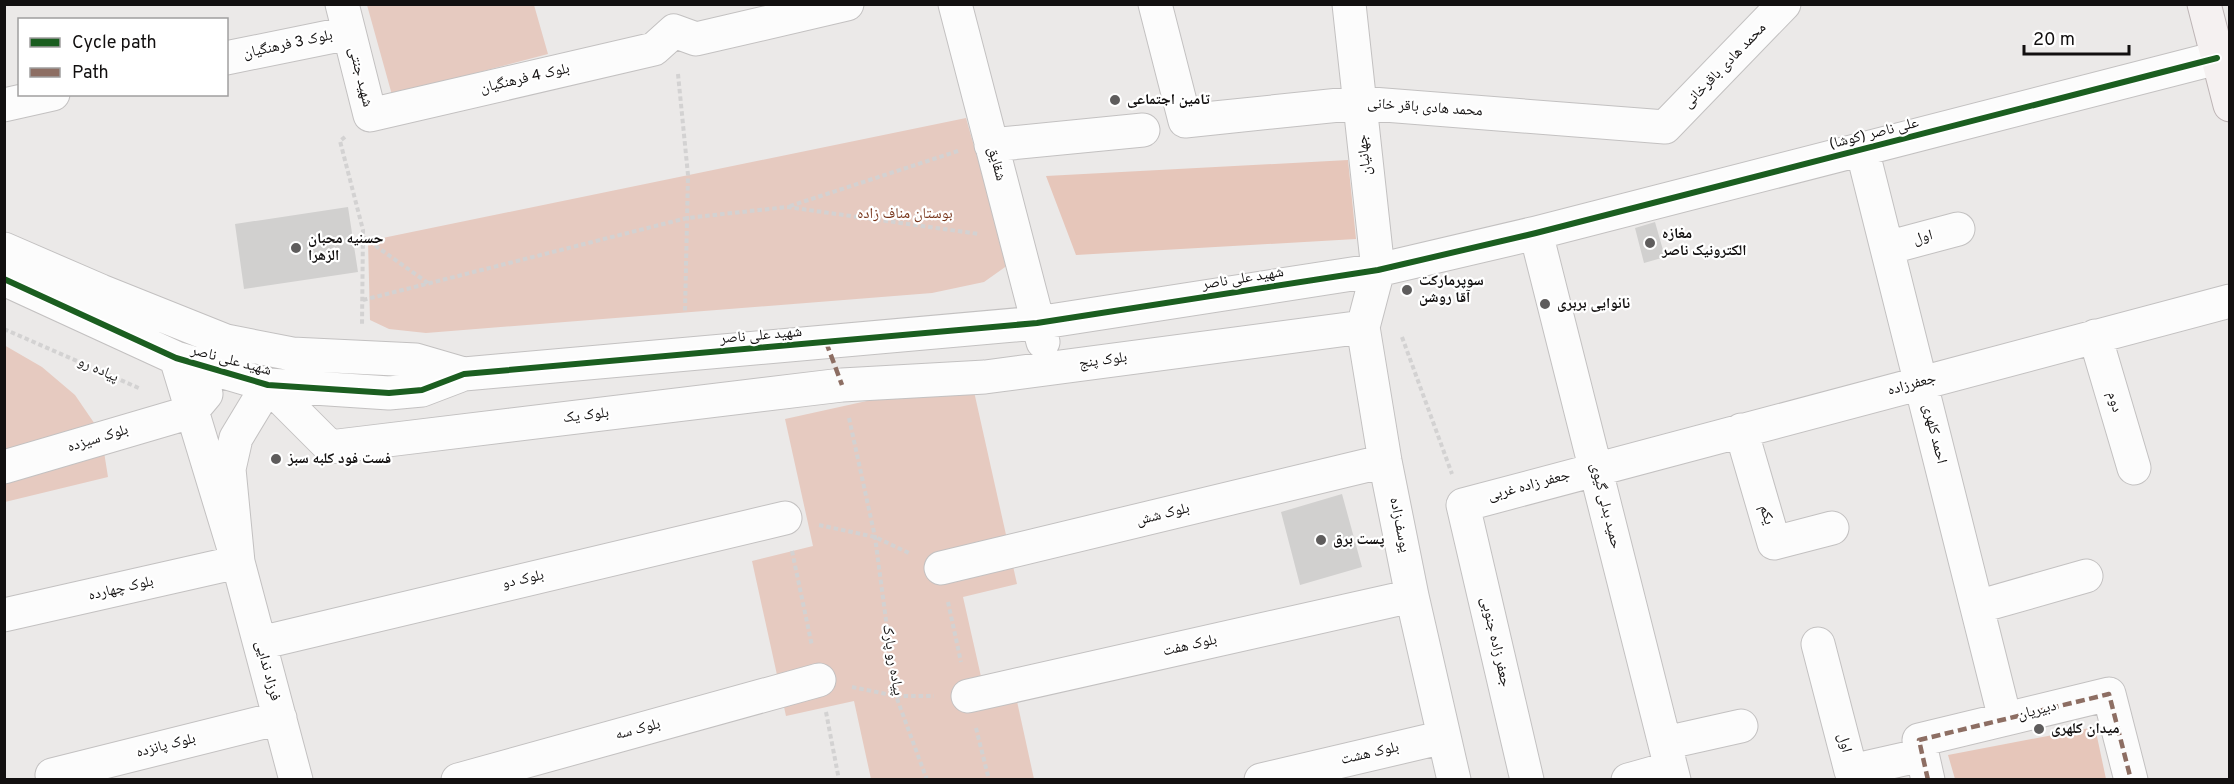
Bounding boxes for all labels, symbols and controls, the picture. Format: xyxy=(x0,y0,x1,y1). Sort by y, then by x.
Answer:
legend xyxy=(18,18,228,96)
scale bar xyxy=(2024,18,2129,56)
street label: محمد هادی باقرخانی xyxy=(1679,19,1771,113)
street label: بلوک 3 فرهنگیان xyxy=(242,26,334,64)
text: 20 m xyxy=(2033,29,2075,52)
text: Cycle path xyxy=(72,32,157,55)
street label: شهید جنتی xyxy=(343,45,377,109)
street label: بلوک 4 فرهنگیان xyxy=(478,59,572,99)
text: Path xyxy=(72,62,109,85)
place label: تامین اجتماعی xyxy=(1127,91,1210,110)
marker: تامین اجتماعی xyxy=(1108,93,1122,107)
street label: محمد هادی باقر خانی xyxy=(1367,94,1484,122)
street label: علی ناصر (کوشا) xyxy=(1827,114,1921,154)
street label: جهانیان xyxy=(1353,133,1377,176)
street label: شقایق xyxy=(982,145,1010,183)
park label: بوستان مناف زاده xyxy=(857,205,953,224)
place label: مغازه الکترونیک ناصر xyxy=(1661,225,1746,261)
street label: اول xyxy=(1911,226,1935,250)
place label: حسنیه محبان الزهرا xyxy=(308,230,384,266)
marker: مغازه الکترونیک ناصر xyxy=(1643,236,1657,250)
marker: حسنیه محبان الزهرا xyxy=(289,241,303,255)
street label: شهید علی ناصر xyxy=(1200,263,1285,295)
place label: سوپرمارکت آقا روشن xyxy=(1419,272,1484,308)
marker: سوپرمارکت آقا روشن xyxy=(1400,283,1414,297)
place label: نانوایی بربری xyxy=(1557,295,1630,314)
marker: نانوایی بربری xyxy=(1538,297,1552,311)
street label: شهید علی ناصر xyxy=(718,323,803,349)
street label: شهید علی ناصر xyxy=(188,341,273,381)
street label: بلوک پنج xyxy=(1078,348,1128,374)
street label: پیاده رو xyxy=(74,353,122,387)
street label: جعفرزاده xyxy=(1886,369,1939,401)
street label: دوم xyxy=(2102,389,2126,415)
street label: احمد کلهری xyxy=(1917,402,1951,466)
street label: بلوک یک xyxy=(562,404,610,428)
street label: بلوک سیزده xyxy=(65,421,131,457)
place label: فست فود کلبه سبز xyxy=(287,450,391,469)
marker: فست فود کلبه سبز xyxy=(269,452,283,466)
street label: حمید بدلی گیوی xyxy=(1585,461,1625,551)
street label: جعفر زاده غربی xyxy=(1486,466,1573,506)
street label: یوسف‌زاده xyxy=(1384,496,1414,555)
street label: بلوک شش xyxy=(1134,499,1192,531)
street label: یکم xyxy=(1754,503,1778,528)
place label: پست برق xyxy=(1333,531,1384,550)
marker: پست برق xyxy=(1314,533,1328,547)
street label: بلوک دو xyxy=(500,566,546,594)
street label: بلوک چهارده xyxy=(87,572,155,606)
street label: جعفر زاده جنوبی xyxy=(1475,595,1515,689)
street label: پیاده رو پارک xyxy=(877,623,907,697)
street label: بلوک هفت xyxy=(1161,631,1219,661)
street label: فرزاد ندایی xyxy=(250,639,284,703)
street label: دبیریان xyxy=(2016,697,2058,725)
street label: بلوک سه xyxy=(613,715,663,745)
place label: میدان کلهری xyxy=(2051,720,2120,739)
marker: میدان کلهری xyxy=(2032,722,2046,736)
street label: بلوک پانزده xyxy=(134,729,198,763)
street label: اول xyxy=(1832,731,1856,755)
street label: بلوک هشت xyxy=(1339,738,1401,770)

